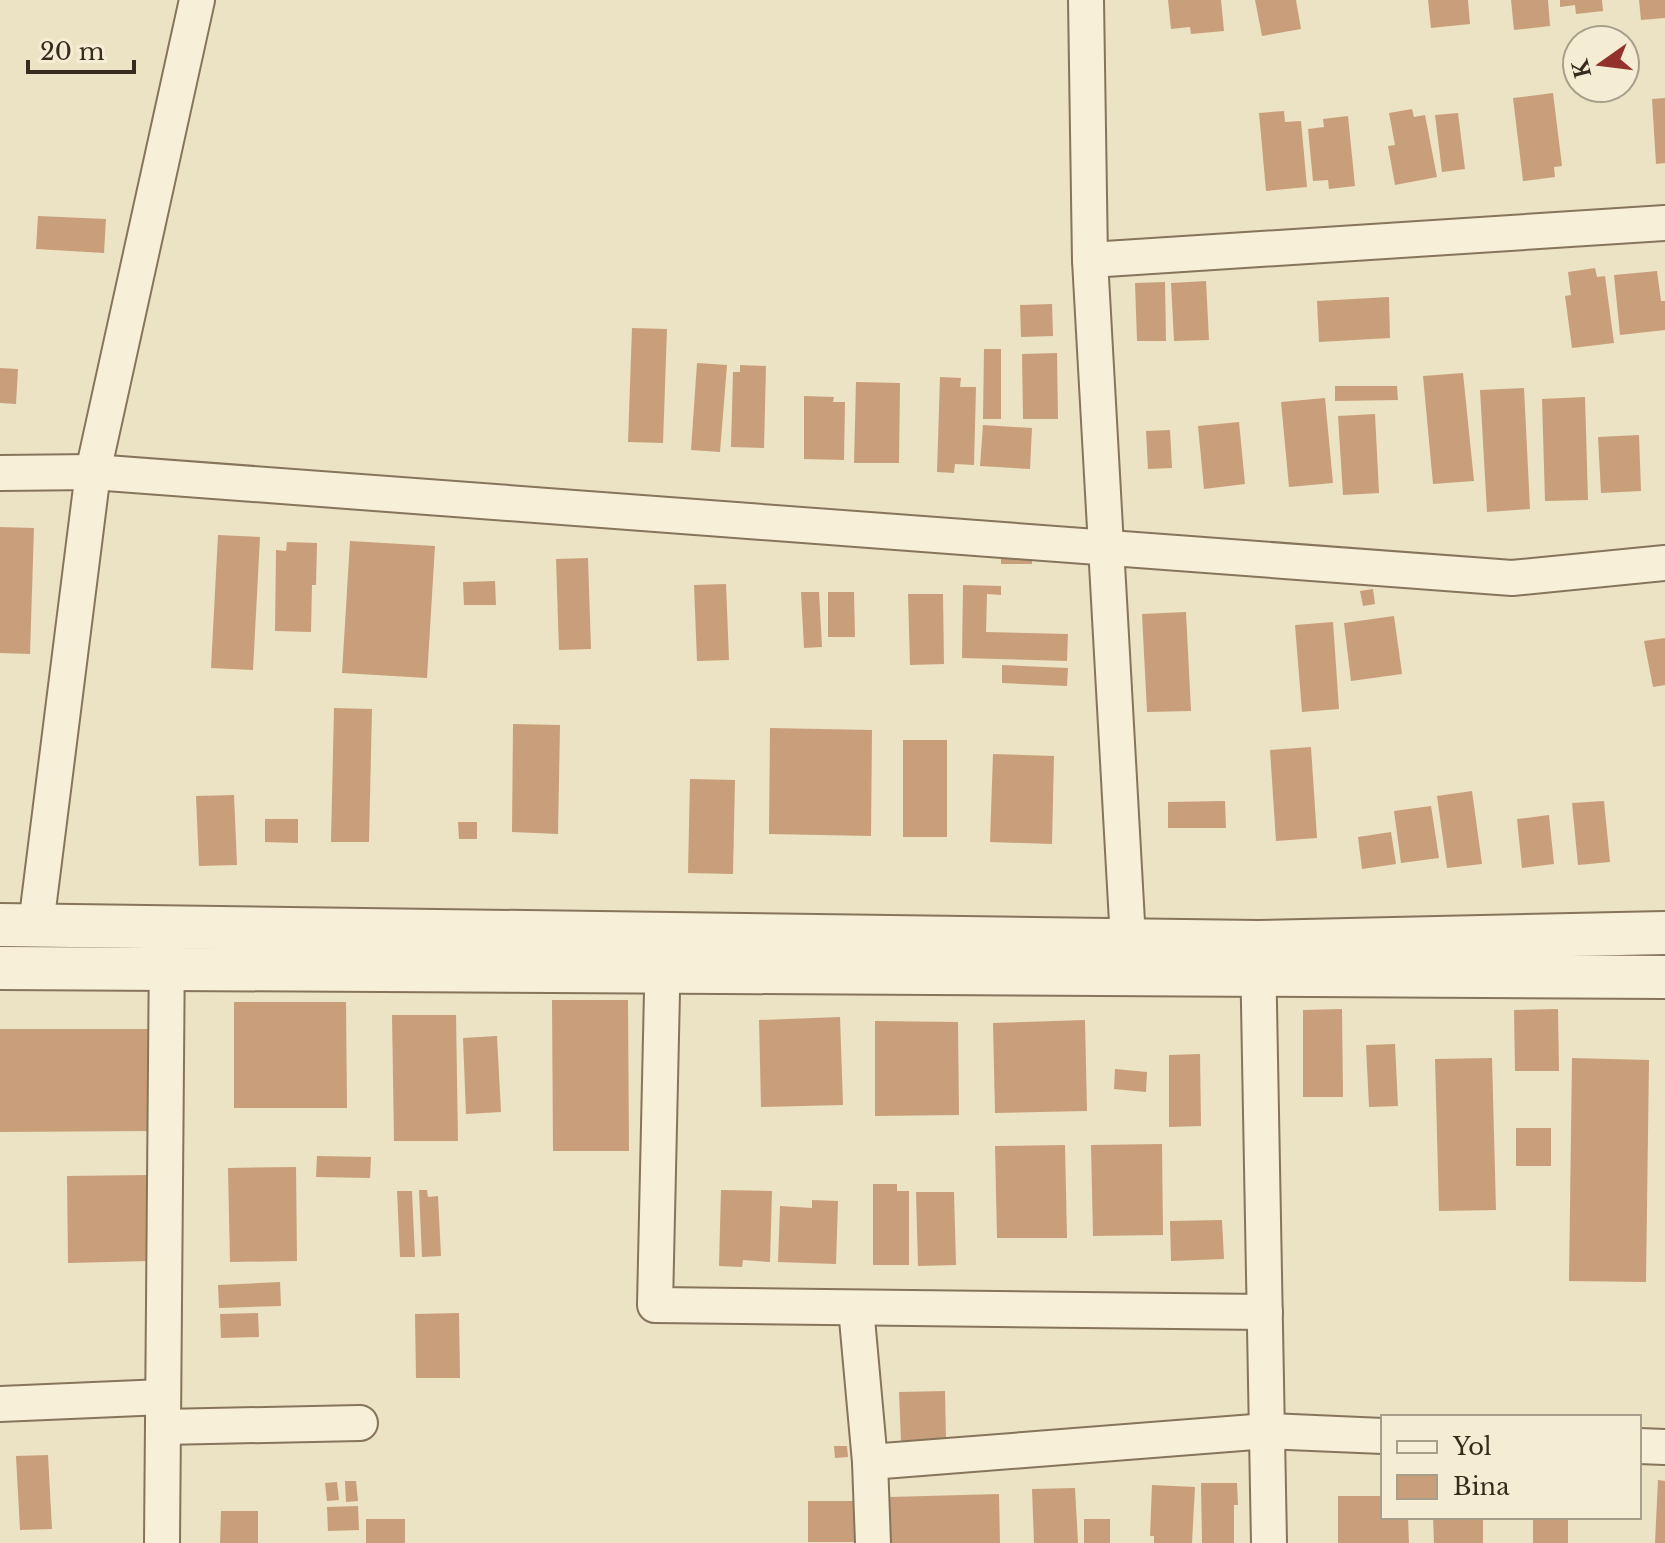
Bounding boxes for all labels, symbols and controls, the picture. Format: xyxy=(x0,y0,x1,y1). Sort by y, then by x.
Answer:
scale bar xyxy=(28,24,134,74)
north arrow xyxy=(1561,24,1641,104)
text: 20 m xyxy=(40,37,105,66)
text: K xyxy=(1567,56,1597,81)
legend xyxy=(1381,1415,1641,1519)
text: Yol xyxy=(1452,1432,1492,1461)
text: Bina xyxy=(1453,1472,1510,1501)

